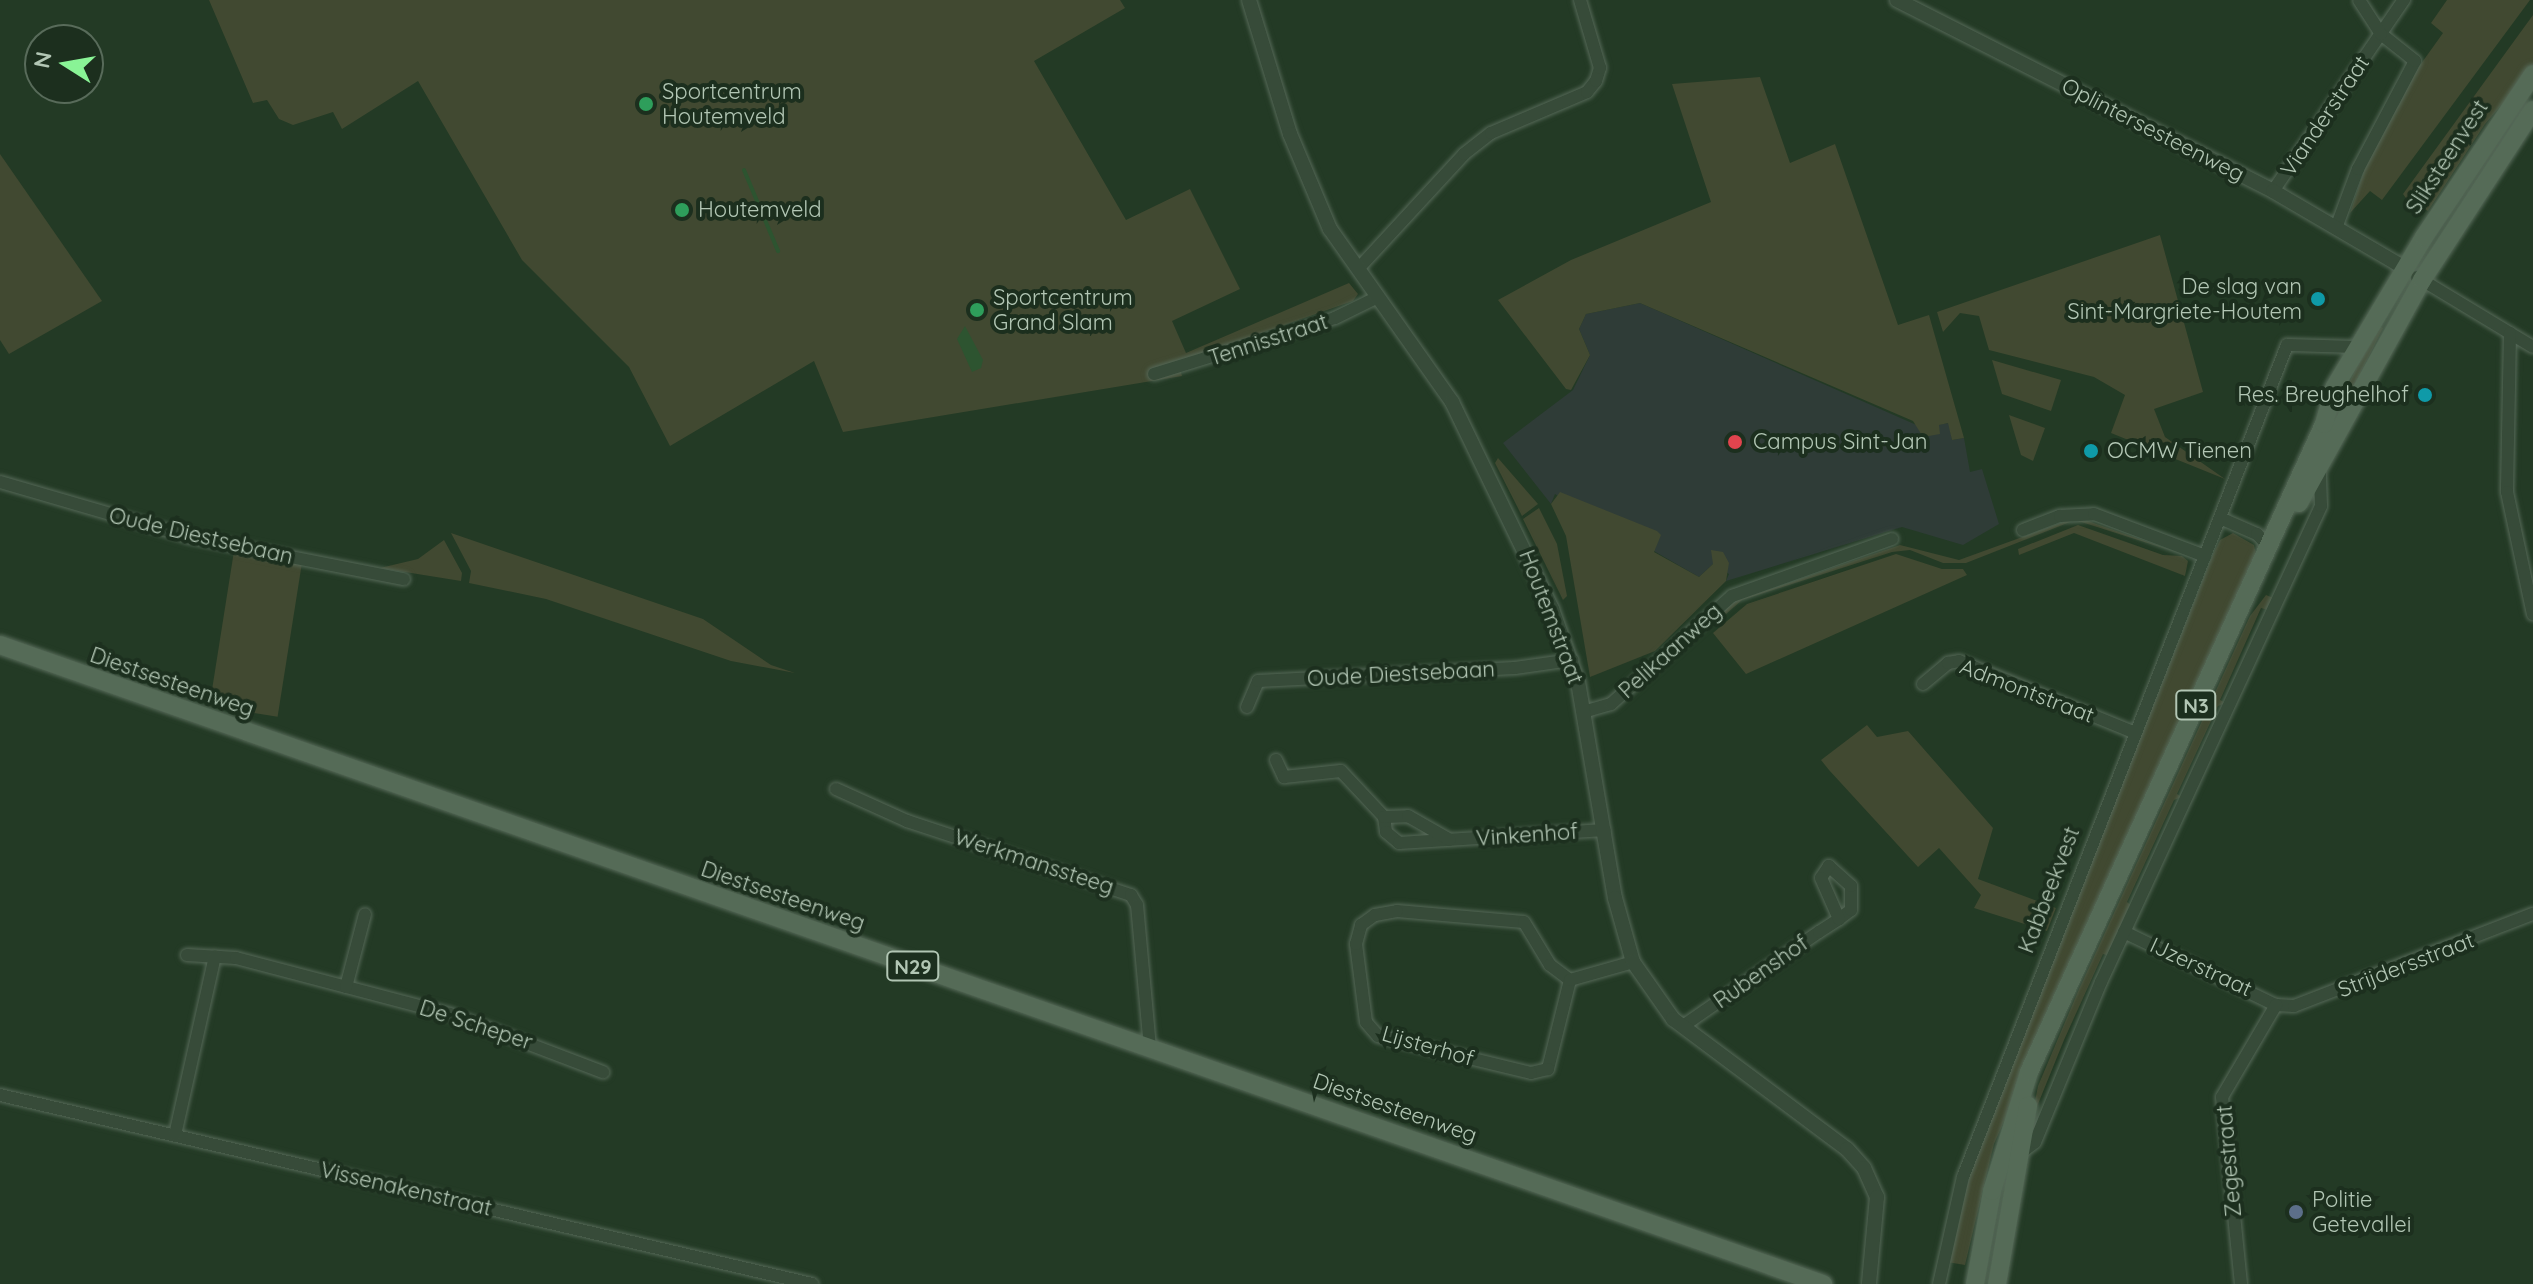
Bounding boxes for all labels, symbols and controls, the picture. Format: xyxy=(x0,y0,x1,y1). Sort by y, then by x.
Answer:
north arrow xyxy=(24,24,104,104)
text: N xyxy=(27,49,58,70)
street label: Vianderstraat xyxy=(2275,51,2375,181)
street label: Oplintersesteenweg xyxy=(2057,72,2249,188)
place label: Sportcentrum Houtemveld xyxy=(662,78,802,130)
marker: Sportcentrum Houtemveld xyxy=(637,95,655,113)
street label: Sliksteenvest xyxy=(2400,95,2494,219)
place label: Houtemveld xyxy=(698,197,822,223)
marker: Houtemveld xyxy=(673,201,691,219)
place label: De slag van Sint-Margriete-Houtem xyxy=(2067,273,2302,324)
place label: Sportcentrum Grand Slam xyxy=(993,284,1133,336)
marker: De slag van Sint-Margriete-Houtem xyxy=(2309,290,2327,308)
marker: Sportcentrum Grand Slam xyxy=(968,301,986,319)
street label: Tennisstraat xyxy=(1205,308,1331,372)
place label: Res. Breughelhof xyxy=(2237,382,2409,408)
marker: Res. Breughelhof xyxy=(2416,386,2434,404)
place label: Campus Sint-Jan xyxy=(1753,429,1927,455)
marker: Campus Sint-Jan xyxy=(1724,431,1746,453)
place label: OCMW Tienen xyxy=(2107,438,2252,464)
marker: OCMW Tienen xyxy=(2082,442,2100,460)
street label: Oude Diestsebaan xyxy=(106,502,296,570)
street label: Houtemstraat xyxy=(1513,546,1589,688)
street label: Pelikaanweg xyxy=(1613,598,1727,704)
street label: Diestsesteenweg xyxy=(87,642,257,722)
street label: Admontstraat xyxy=(1956,653,2098,729)
street label: Oude Diestsebaan xyxy=(1306,656,1496,692)
road number: N3 xyxy=(2174,689,2218,721)
street label: Vinkenhof xyxy=(1475,818,1579,852)
street label: Kabbeekvest xyxy=(2013,823,2085,957)
street label: Werkmanssteeg xyxy=(951,824,1117,900)
street label: Diestsesteenweg xyxy=(698,856,868,936)
street label: Strijdersstraat xyxy=(2334,927,2478,1003)
street label: Rubenshof xyxy=(1709,930,1813,1014)
street label: IJzerstraat xyxy=(2146,932,2256,1002)
road number: N29 xyxy=(885,950,941,982)
street label: De Scheper xyxy=(416,994,536,1056)
street label: Lijsterhof xyxy=(1379,1020,1477,1072)
street label: Diestsesteenweg xyxy=(1310,1068,1480,1148)
street label: Zegestraat xyxy=(2211,1104,2247,1218)
street label: Vissenakenstraat xyxy=(318,1156,494,1222)
place label: Politie Getevallei xyxy=(2312,1186,2411,1238)
marker: Politie Getevallei xyxy=(2287,1203,2305,1221)

